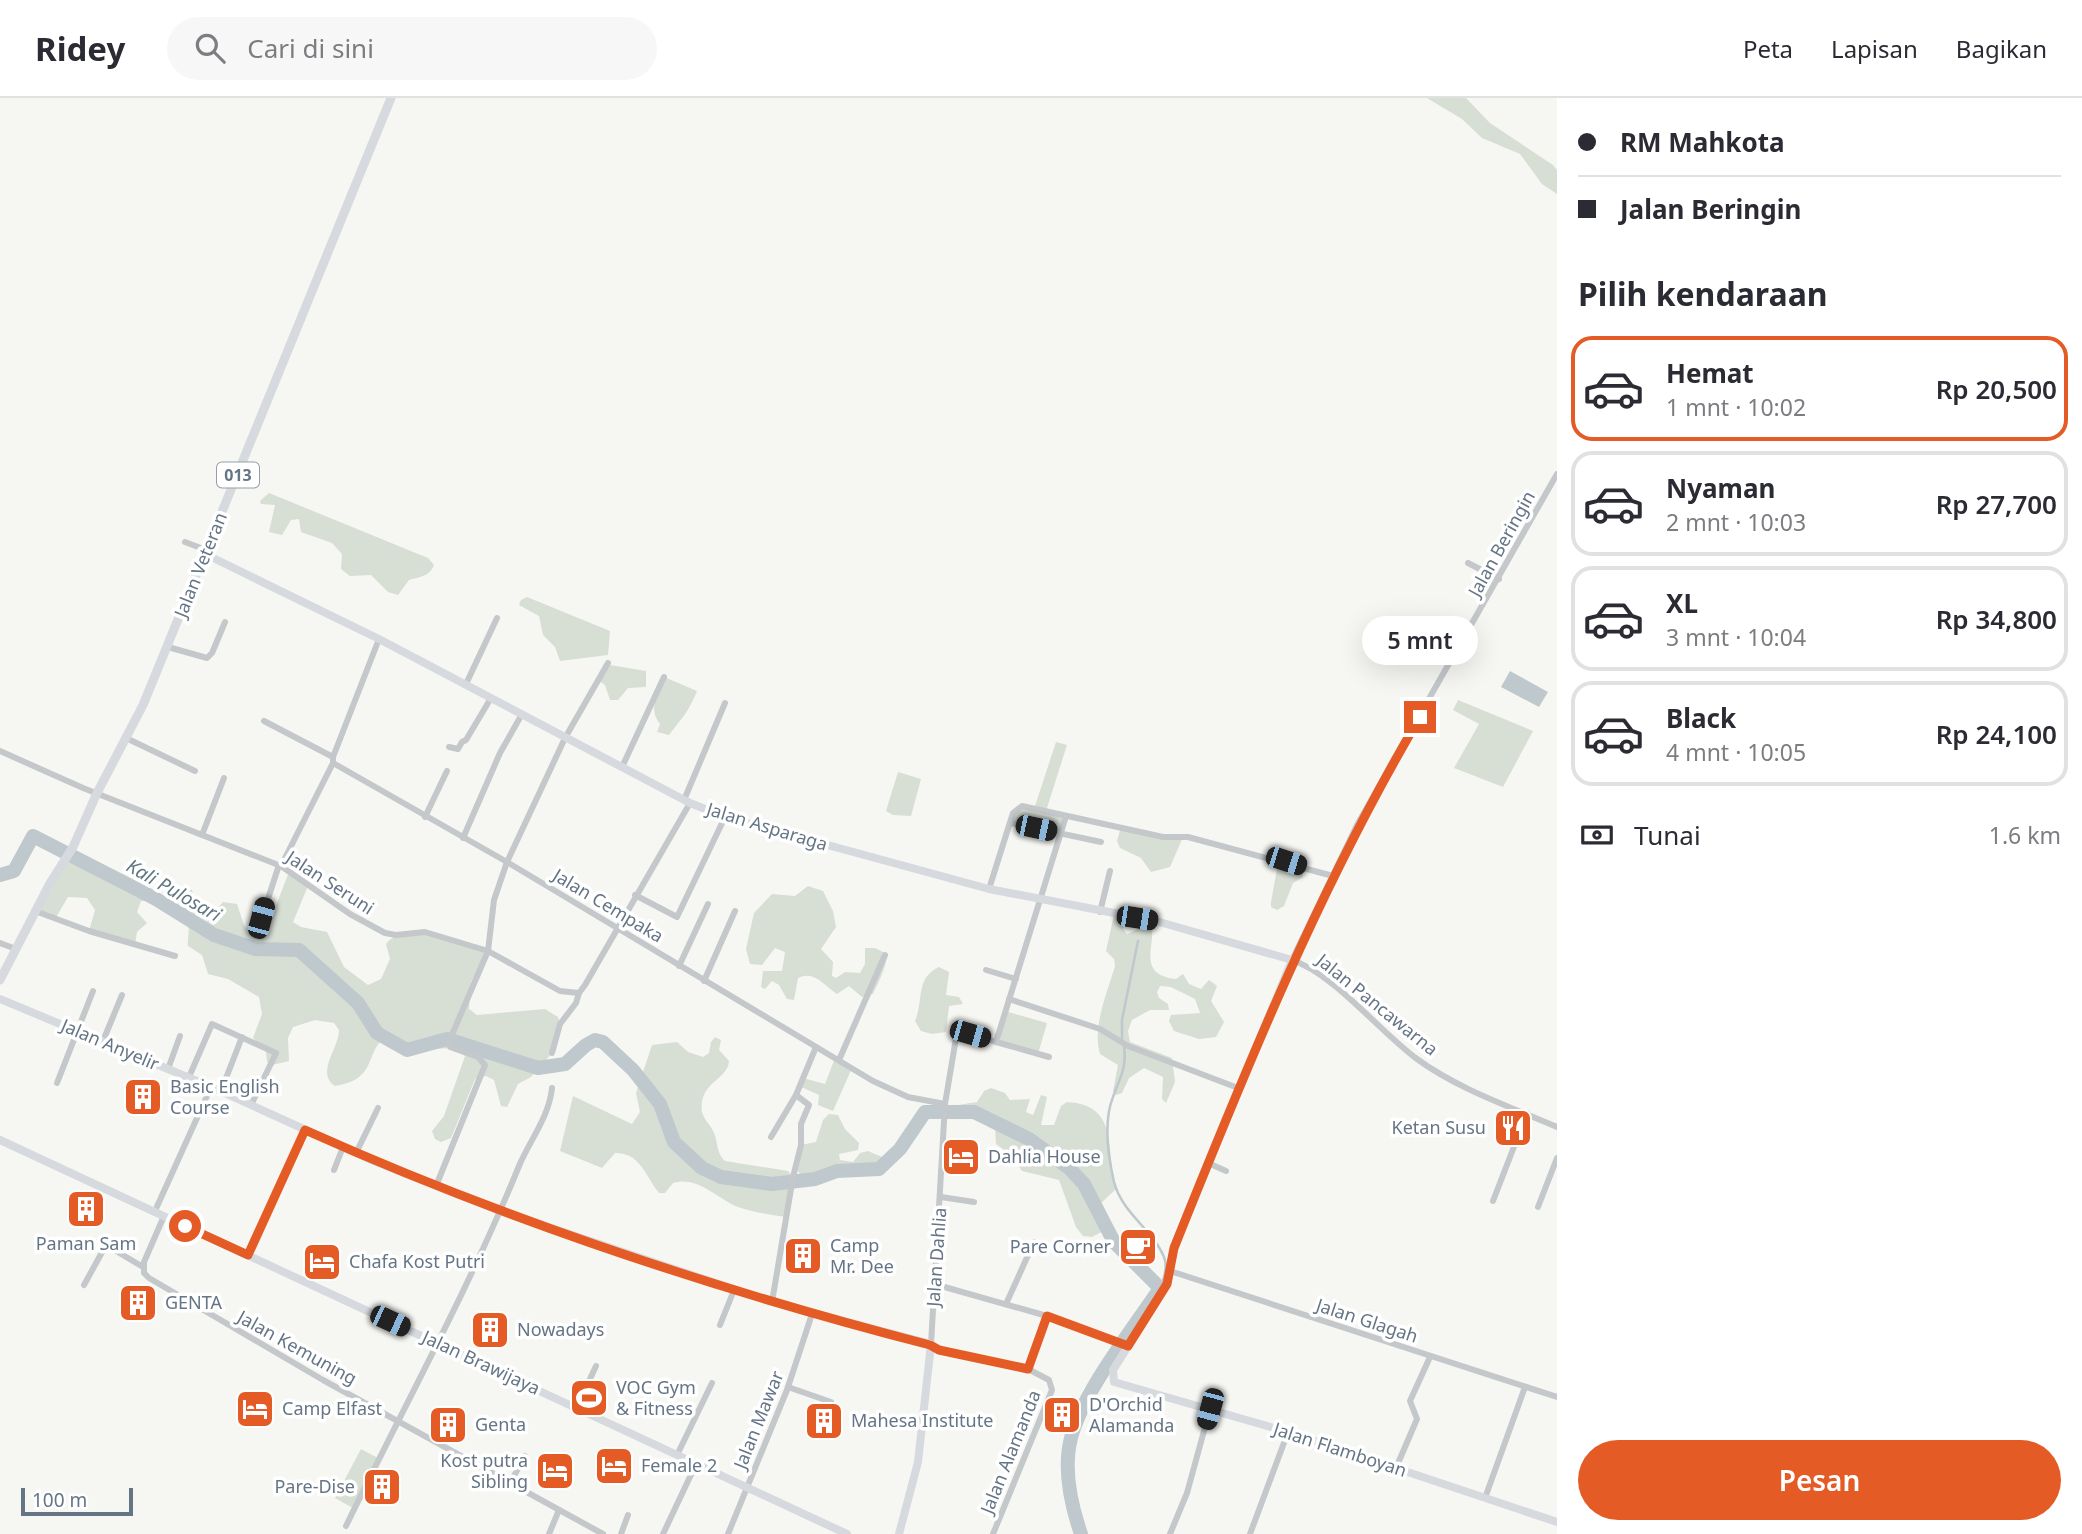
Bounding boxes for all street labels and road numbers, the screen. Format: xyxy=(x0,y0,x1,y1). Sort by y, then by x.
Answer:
road number: 013 xyxy=(217,462,259,488)
street label: Jalan Beringin xyxy=(1461,486,1540,602)
street label: Jalan Veteran xyxy=(167,509,232,622)
street label: Jalan Asparaga xyxy=(702,796,831,856)
street label: Jalan Seruni xyxy=(280,844,379,919)
street label: Jalan Cempaka xyxy=(547,862,668,948)
street label: Jalan Pancawarna xyxy=(1311,947,1443,1061)
street label: Jalan Anyelir xyxy=(56,1012,164,1076)
street label: Jalan Dahlia xyxy=(920,1207,951,1309)
street label: Jalan Glagah xyxy=(1311,1292,1421,1348)
street label: Jalan Kemuning xyxy=(232,1303,361,1390)
street label: Jalan Brawijaya xyxy=(417,1323,544,1400)
street label: Jalan Mawar xyxy=(727,1367,789,1474)
street label: Jalan Alamanda xyxy=(974,1386,1046,1519)
street label: Jalan Flamboyan xyxy=(1269,1416,1410,1482)

